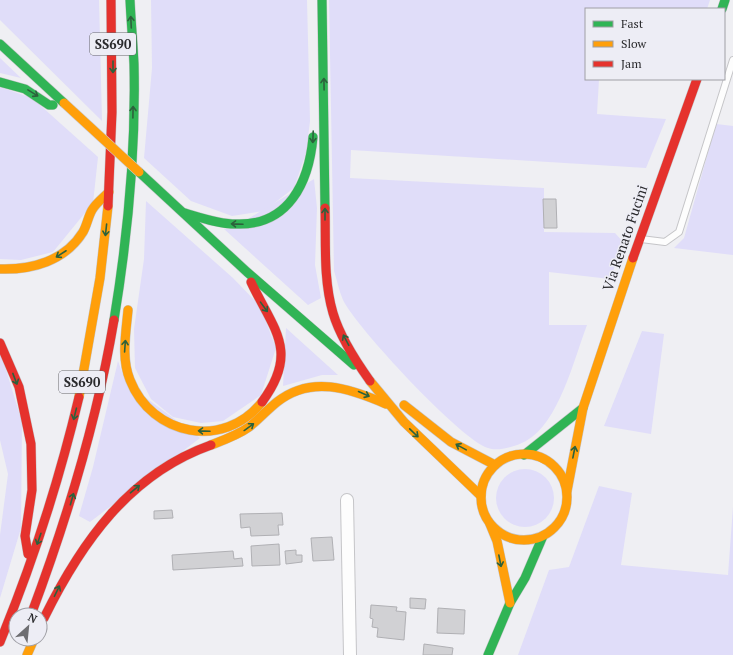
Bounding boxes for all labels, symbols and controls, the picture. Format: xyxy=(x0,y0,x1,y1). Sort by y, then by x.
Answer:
legend xyxy=(585,8,725,80)
one-way arrow xyxy=(128,16,135,29)
text: Fast xyxy=(621,16,644,31)
road number: SS690 xyxy=(90,33,136,55)
text: Slow xyxy=(621,36,647,51)
text: Jam xyxy=(621,56,642,71)
one-way arrow xyxy=(109,60,117,73)
one-way arrow xyxy=(320,78,328,91)
one-way arrow xyxy=(27,90,39,98)
one-way arrow xyxy=(129,106,137,119)
one-way arrow xyxy=(309,130,317,143)
street label: Via Renato Fucini xyxy=(598,182,652,293)
one-way arrow xyxy=(321,208,329,221)
one-way arrow xyxy=(231,220,244,228)
one-way arrow xyxy=(102,223,109,236)
one-way arrow xyxy=(55,250,66,259)
one-way arrow xyxy=(260,301,269,312)
one-way arrow xyxy=(342,335,350,347)
one-way arrow xyxy=(122,340,129,353)
road number: SS690 xyxy=(59,371,105,393)
one-way arrow xyxy=(12,372,20,384)
one-way arrow xyxy=(358,391,370,399)
one-way arrow xyxy=(71,407,78,420)
one-way arrow xyxy=(243,423,254,431)
one-way arrow xyxy=(198,427,211,434)
one-way arrow xyxy=(409,428,419,438)
one-way arrow xyxy=(455,443,467,451)
one-way arrow xyxy=(570,446,578,459)
one-way arrow xyxy=(130,485,141,493)
one-way arrow xyxy=(69,493,76,506)
one-way arrow xyxy=(35,532,42,545)
one-way arrow xyxy=(497,554,505,567)
one-way arrow xyxy=(54,586,61,598)
north arrow xyxy=(8,607,48,647)
text: N xyxy=(26,610,40,627)

